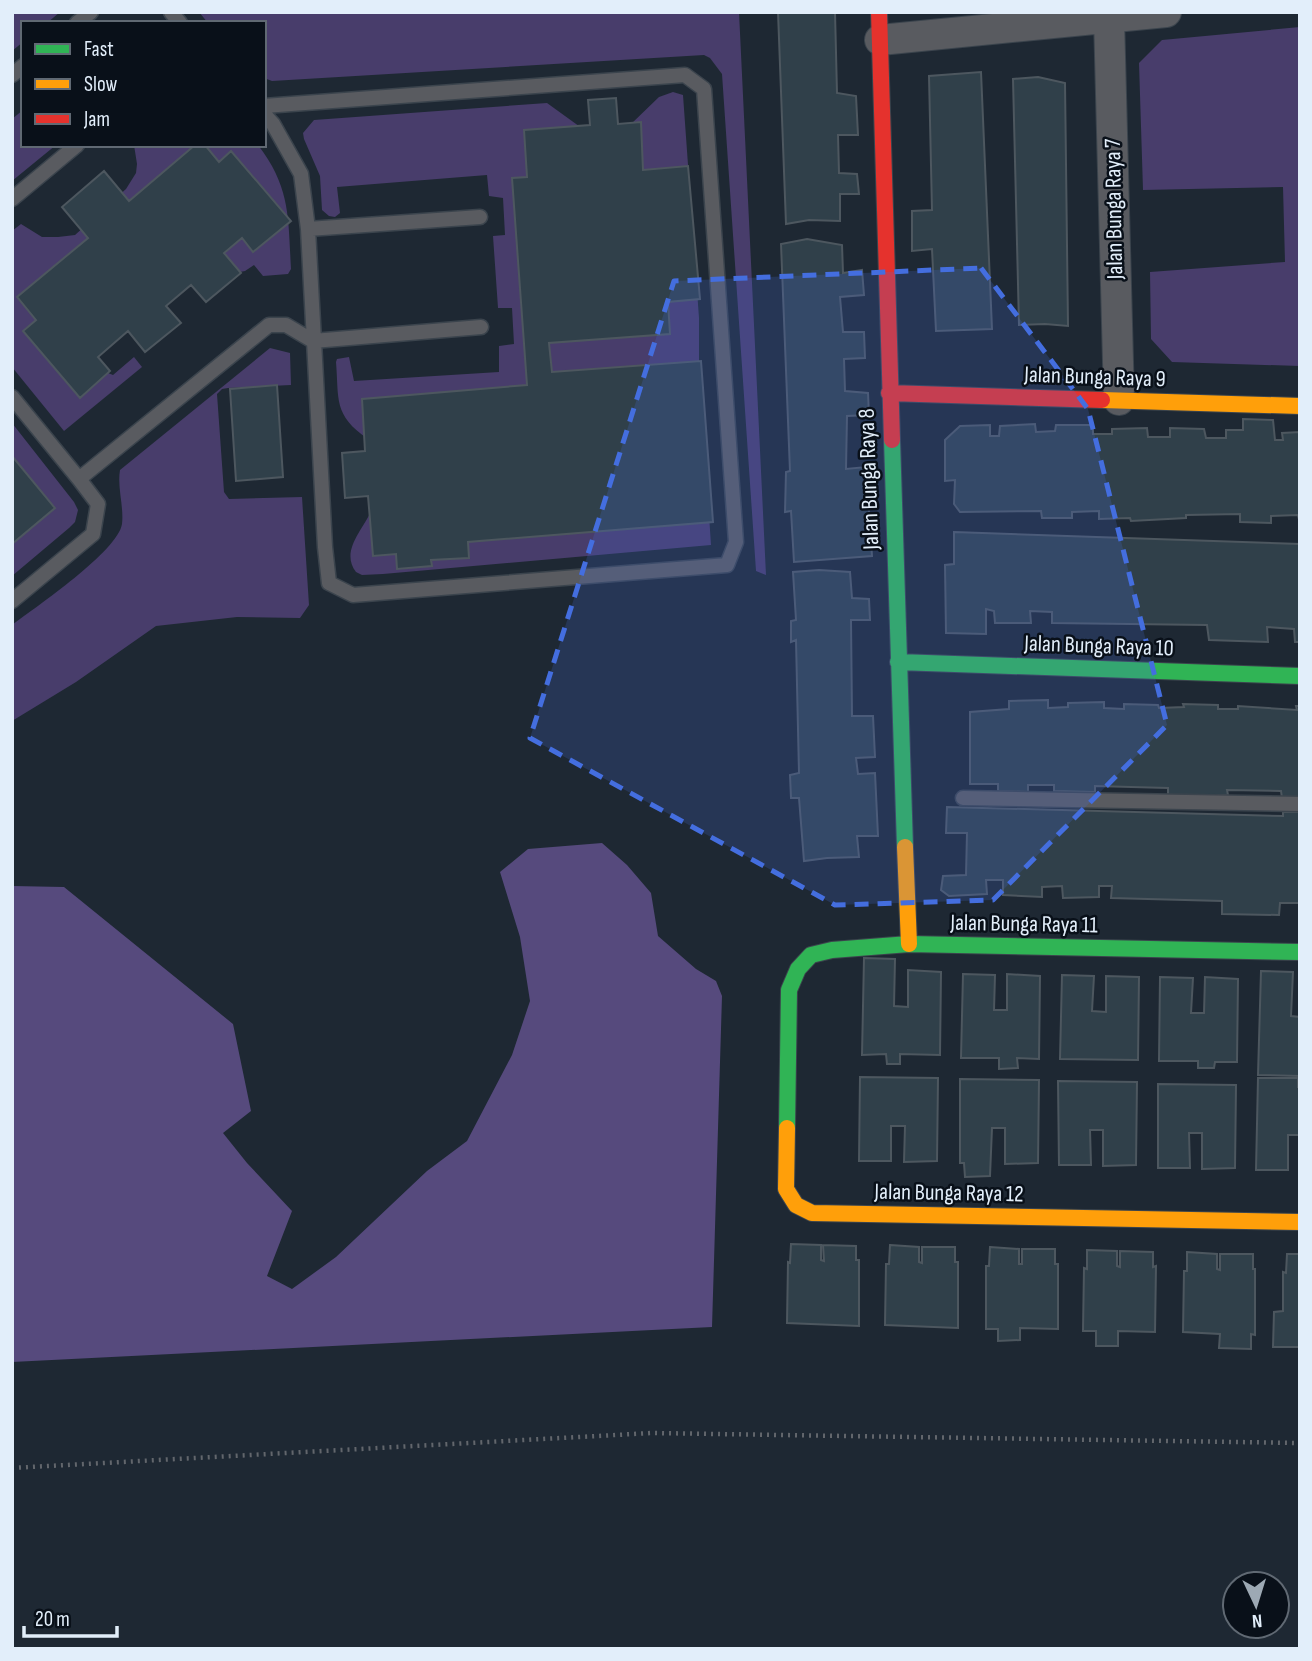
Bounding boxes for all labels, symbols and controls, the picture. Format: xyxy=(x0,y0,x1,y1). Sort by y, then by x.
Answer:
legend xyxy=(21,21,266,147)
text: Fast xyxy=(84,37,114,62)
text: Slow xyxy=(84,72,118,97)
text: Jam xyxy=(83,107,110,132)
street label: Jalan Bunga Raya 7 xyxy=(1099,138,1129,281)
street label: Jalan Bunga Raya 9 xyxy=(1023,361,1166,393)
street label: Jalan Bunga Raya 8 xyxy=(853,408,885,551)
street label: Jalan Bunga Raya 10 xyxy=(1023,629,1174,663)
street label: Jalan Bunga Raya 11 xyxy=(949,909,1098,939)
street label: Jalan Bunga Raya 12 xyxy=(873,1178,1024,1208)
north arrow xyxy=(1221,1570,1291,1640)
scale bar xyxy=(24,1594,117,1638)
text: 20 m xyxy=(35,1607,70,1632)
text: N xyxy=(1251,1609,1263,1632)

